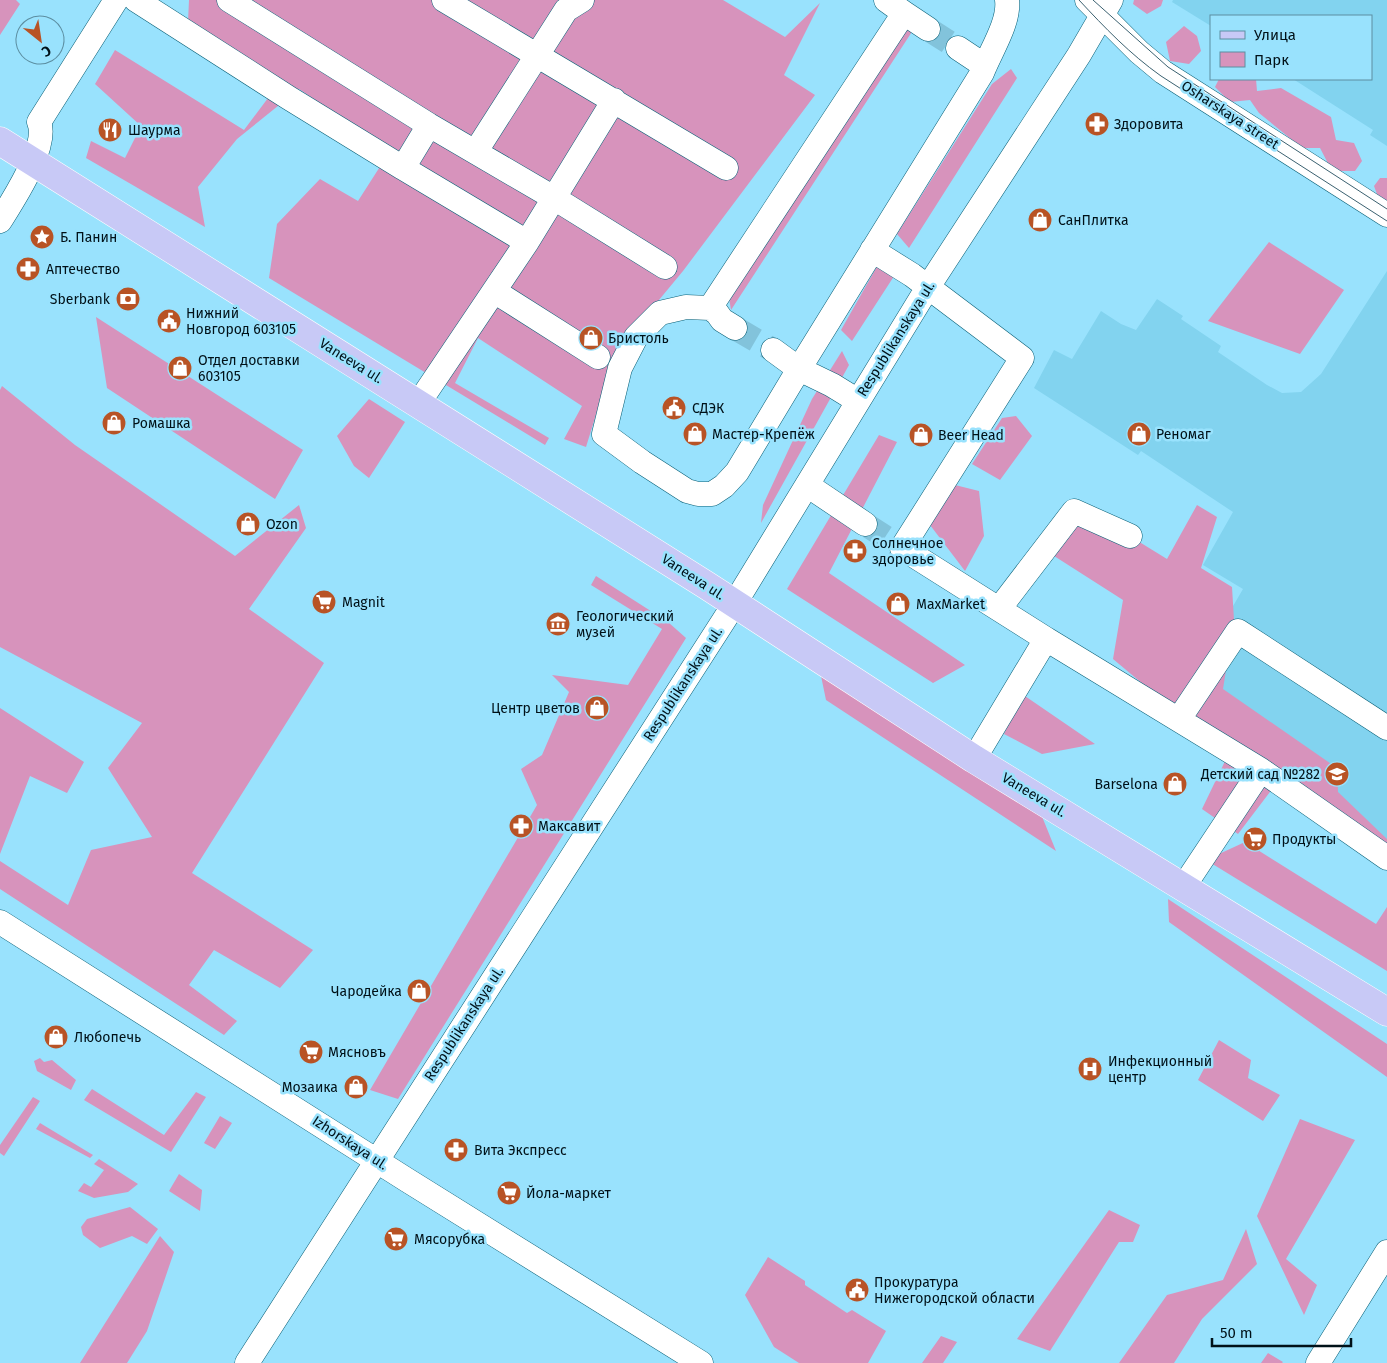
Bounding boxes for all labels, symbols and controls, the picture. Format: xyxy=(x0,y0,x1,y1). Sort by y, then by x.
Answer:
north arrow xyxy=(15,15,65,65)
legend xyxy=(1210,15,1372,80)
text: Улица xyxy=(1254,26,1296,44)
text: С xyxy=(39,41,54,60)
text: Парк xyxy=(1254,51,1289,69)
street label: Osharskaya street xyxy=(1178,77,1283,153)
pharmacy icon: Здоровита xyxy=(1084,111,1110,137)
place label: Здоровита xyxy=(1114,116,1183,133)
restaurant icon: Шаурма xyxy=(97,117,123,143)
place label: Шаурма xyxy=(128,122,181,139)
shop icon: СанПлитка xyxy=(1027,207,1053,233)
place label: СанПлитка xyxy=(1058,212,1129,229)
place icon: Б. Панин xyxy=(29,224,55,250)
place label: Б. Панин xyxy=(60,229,117,246)
pharmacy icon: Аптечество xyxy=(15,256,41,282)
place label: Аптечество xyxy=(46,261,120,278)
street label: Respublikanskaya ul. xyxy=(854,278,938,400)
bank icon: Sberbank xyxy=(115,286,141,312)
place label: Sberbank xyxy=(50,291,111,308)
place label: Нижний Новгород 603105 xyxy=(186,305,296,338)
public building icon: Нижний Новгород 603105 xyxy=(156,308,182,334)
shop icon: Бристоль xyxy=(578,325,604,351)
place label: Бристоль xyxy=(608,330,669,347)
street label: Vaneeva ul. xyxy=(316,335,386,387)
place label: Отдел доставки 603105 xyxy=(198,352,300,385)
shop icon: Отдел доставки 603105 xyxy=(167,355,193,381)
public building icon: СДЭК xyxy=(661,395,687,421)
place label: СДЭК xyxy=(692,400,725,417)
shop icon: Ромашка xyxy=(101,410,127,436)
place label: Ромашка xyxy=(132,415,191,432)
shop icon: Мастер-Крепёж xyxy=(682,421,708,447)
shop icon: Реномаг xyxy=(1126,421,1152,447)
shop icon: Beer Head xyxy=(908,422,934,448)
place label: Мастер-Крепёж xyxy=(712,426,815,443)
place label: Реномаг xyxy=(1156,426,1211,443)
place label: Beer Head xyxy=(938,427,1004,444)
shop icon: Ozon xyxy=(235,511,261,537)
place label: Ozon xyxy=(266,516,298,533)
place label: Солнечное здоровье xyxy=(872,535,943,568)
pharmacy icon: Солнечное здоровье xyxy=(842,538,868,564)
street label: Vaneeva ul. xyxy=(658,550,728,604)
supermarket icon: Magnit xyxy=(311,589,337,615)
shop icon: MaxMarket xyxy=(885,591,911,617)
place label: Magnit xyxy=(342,594,386,611)
place label: MaxMarket xyxy=(916,596,986,613)
place label: Геологический музей xyxy=(576,608,674,641)
museum icon: Геологический музей xyxy=(545,611,571,637)
street label: Respublikanskaya ul. xyxy=(640,624,726,744)
shop icon: Центр цветов xyxy=(584,695,610,721)
place label: Центр цветов xyxy=(491,700,580,717)
school or university icon: Детский сад №282 xyxy=(1324,761,1350,787)
place label: Детский сад №282 xyxy=(1200,766,1320,783)
street label: Vaneeva ul. xyxy=(999,769,1069,821)
shop icon: Barselona xyxy=(1162,771,1188,797)
place label: Barselona xyxy=(1094,776,1158,793)
pharmacy icon: Максавит xyxy=(508,813,534,839)
place label: Максавит xyxy=(538,818,601,835)
supermarket icon: Продукты xyxy=(1242,826,1268,852)
place label: Продукты xyxy=(1272,831,1336,848)
street label: Respublikanskaya ul. xyxy=(421,964,507,1084)
shop icon: Чародейка xyxy=(406,978,432,1004)
place label: Чародейка xyxy=(331,983,402,1000)
shop icon: Любопечь xyxy=(43,1024,69,1050)
place label: Любопечь xyxy=(74,1029,141,1046)
supermarket icon: Мясновъ xyxy=(298,1039,324,1065)
place label: Мясновъ xyxy=(328,1044,386,1061)
place label: Инфекционный центр xyxy=(1108,1053,1212,1086)
hospital icon: Инфекционный центр xyxy=(1077,1056,1103,1082)
shop icon: Мозаика xyxy=(343,1074,369,1100)
place label: Мозаика xyxy=(282,1079,338,1096)
street label: Izhorskaya ul. xyxy=(309,1112,391,1174)
pharmacy icon: Вита Экспресс xyxy=(443,1137,469,1163)
place label: Вита Экспресс xyxy=(474,1142,567,1159)
supermarket icon: Йола-маркет xyxy=(496,1180,522,1206)
place label: Йола-маркет xyxy=(526,1185,612,1202)
supermarket icon: Мясорубка xyxy=(383,1226,409,1252)
place label: Мясорубка xyxy=(414,1231,485,1248)
place label: Прокуратура Нижегородской области xyxy=(874,1274,1035,1307)
public building icon: Прокуратура Нижегородской области xyxy=(844,1277,870,1303)
scale bar xyxy=(1212,1316,1351,1348)
text: 50 m xyxy=(1220,1324,1253,1342)

